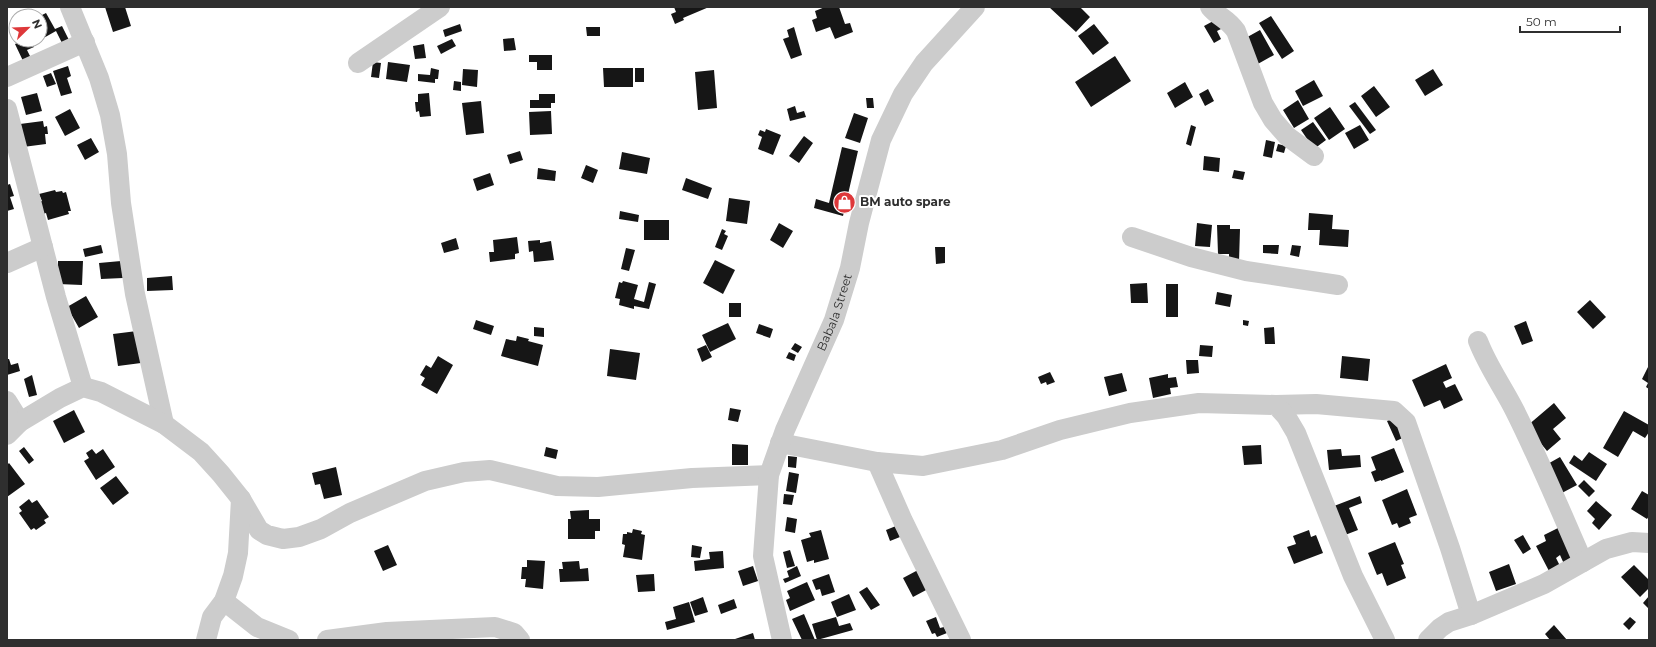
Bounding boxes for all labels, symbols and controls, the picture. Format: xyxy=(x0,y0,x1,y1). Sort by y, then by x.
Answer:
north arrow xyxy=(8,8,48,48)
scale bar xyxy=(1520,8,1620,34)
text: 50 m xyxy=(1526,14,1557,29)
text: N xyxy=(29,17,45,31)
shop icon: BM auto spare xyxy=(831,189,857,215)
place label: BM auto spare xyxy=(860,194,951,209)
street label: Babala Street xyxy=(813,272,855,353)

